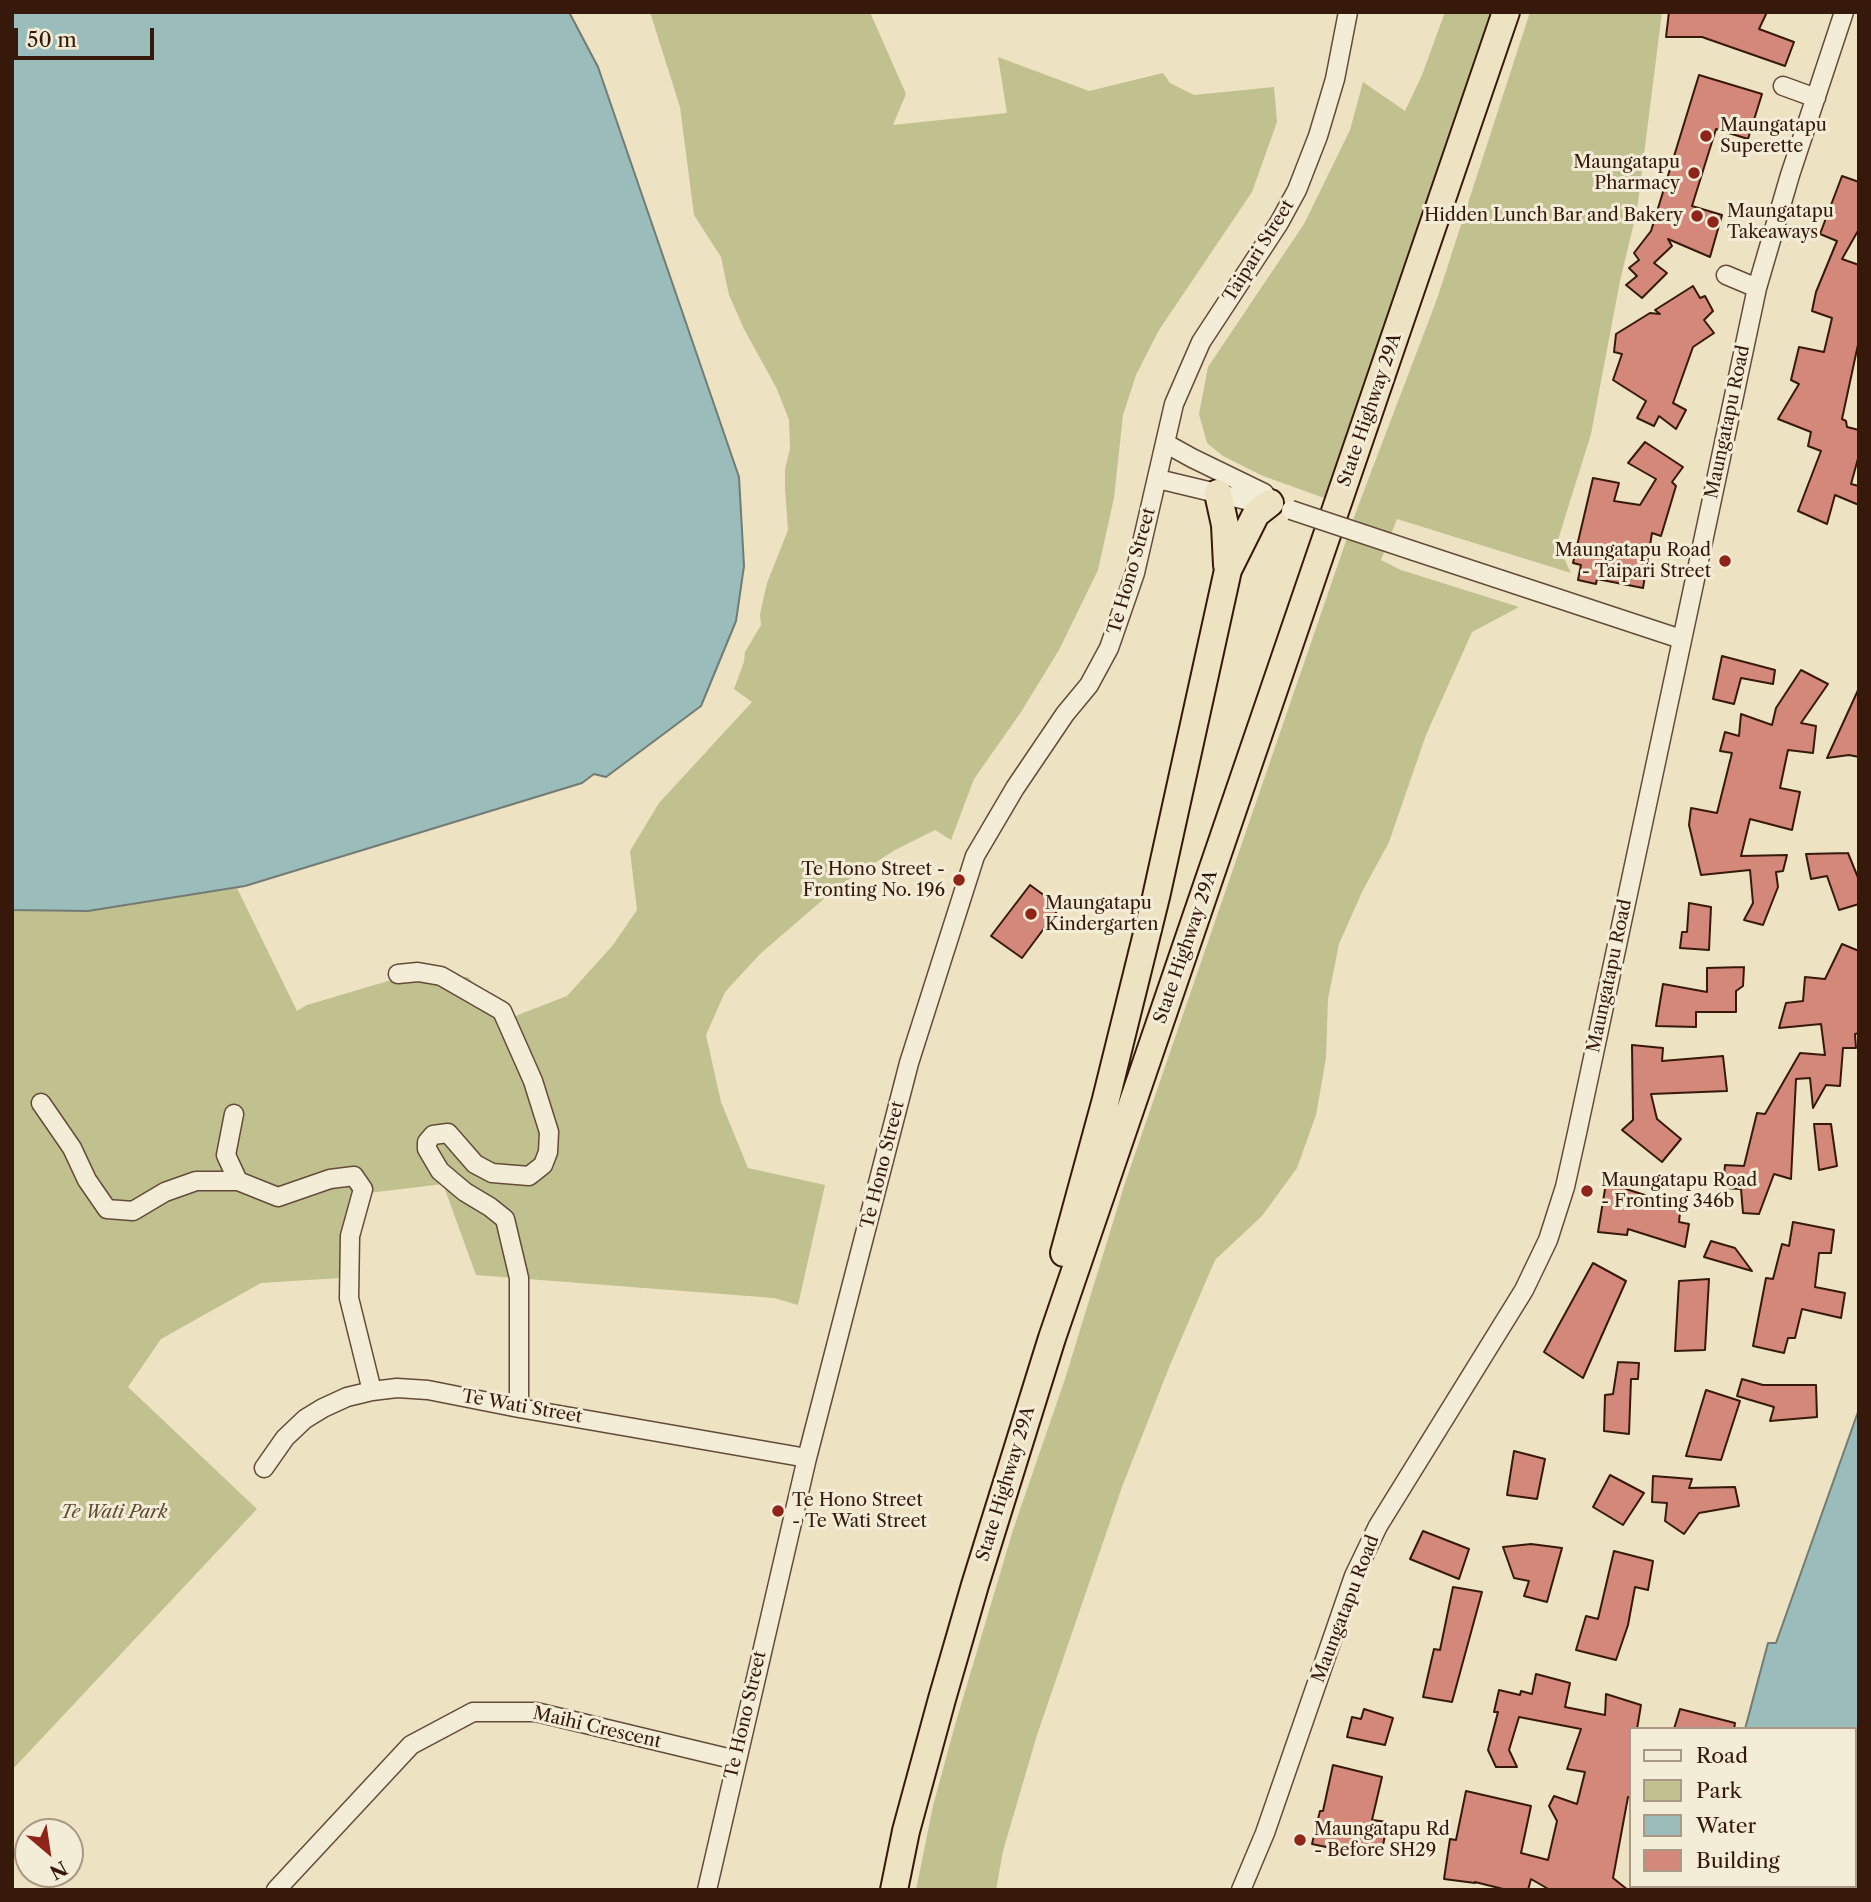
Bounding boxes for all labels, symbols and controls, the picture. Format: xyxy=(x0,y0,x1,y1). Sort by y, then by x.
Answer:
scale bar xyxy=(18,14,158,58)
text: 50 m xyxy=(27,27,77,52)
place label: Maungatapu Superette xyxy=(1720,115,1827,158)
marker: Maungatapu Superette xyxy=(1698,128,1714,144)
place label: Maungatapu Pharmacy xyxy=(1573,152,1680,194)
marker: Maungatapu Pharmacy xyxy=(1686,165,1702,181)
street label: Taipari Street xyxy=(1219,196,1299,306)
place label: Maungatapu Takeaways xyxy=(1727,201,1834,244)
place label: Hidden Lunch Bar and Bakery xyxy=(1424,205,1683,227)
marker: Hidden Lunch Bar and Bakery xyxy=(1689,208,1705,224)
marker: Maungatapu Takeaways xyxy=(1705,214,1721,230)
street label: State Highway 29A xyxy=(1334,330,1406,490)
street label: Maungatapu Road xyxy=(1701,343,1755,501)
street label: Te Hono Street xyxy=(1104,505,1160,637)
place label: Maungatapu Road - Taipari Street xyxy=(1555,540,1711,582)
marker: Maungatapu Road - Taipari Street xyxy=(1717,553,1733,569)
place label: Te Hono Street - Fronting No. 196 xyxy=(801,859,945,902)
street label: State Highway 29A xyxy=(1150,867,1222,1027)
marker: Te Hono Street - Fronting No. 196 xyxy=(951,872,967,888)
place label: Maungatapu Kindergarten xyxy=(1045,893,1159,936)
street label: Maungatapu Road xyxy=(1583,897,1637,1055)
marker: Maungatapu Kindergarten xyxy=(1023,906,1039,922)
street label: Te Hono Street xyxy=(857,1099,909,1231)
place label: Maungatapu Road - Fronting 346b xyxy=(1601,1170,1757,1212)
marker: Maungatapu Road - Fronting 346b xyxy=(1579,1183,1595,1199)
street label: Te Wati Street xyxy=(460,1386,584,1428)
street label: State Highway 29A xyxy=(972,1404,1040,1564)
place label: Te Hono Street - Te Wati Street xyxy=(792,1490,927,1532)
park label: Te Wati Park xyxy=(60,1502,168,1524)
marker: Te Hono Street - Te Wati Street xyxy=(770,1503,786,1519)
street label: Maungatapu Road xyxy=(1308,1532,1384,1686)
street label: Te Hono Street xyxy=(721,1649,771,1781)
street label: Maihi Crescent xyxy=(531,1703,663,1753)
legend xyxy=(1630,1727,1857,1888)
text: Road xyxy=(1696,1743,1748,1768)
text: Park xyxy=(1696,1778,1742,1803)
text: Water xyxy=(1696,1813,1756,1838)
north arrow xyxy=(14,1818,84,1888)
place label: Maungatapu Rd - Before SH29 xyxy=(1314,1819,1450,1862)
marker: Maungatapu Rd - Before SH29 xyxy=(1292,1832,1308,1848)
text: Building xyxy=(1696,1848,1780,1873)
text: N xyxy=(46,1856,71,1884)

